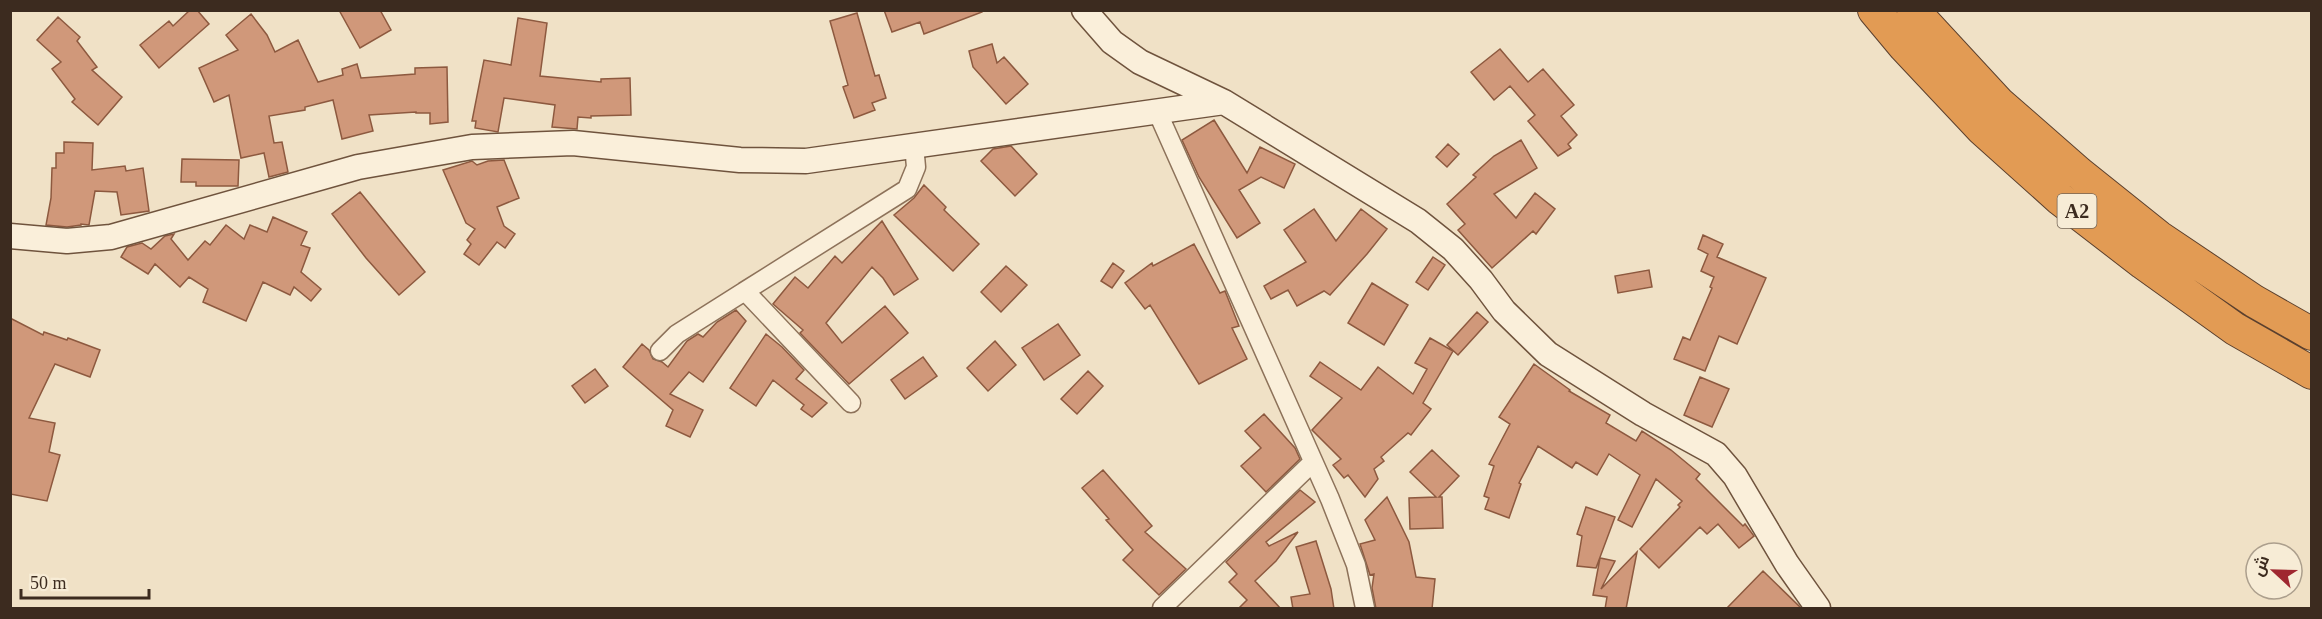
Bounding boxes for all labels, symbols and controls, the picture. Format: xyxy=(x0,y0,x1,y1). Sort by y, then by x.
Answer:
road number: A2 xyxy=(2058,194,2096,228)
north arrow xyxy=(2244,541,2304,601)
text: ش xyxy=(2249,553,2273,579)
scale bar xyxy=(21,562,148,600)
text: 50 m xyxy=(30,573,67,593)

